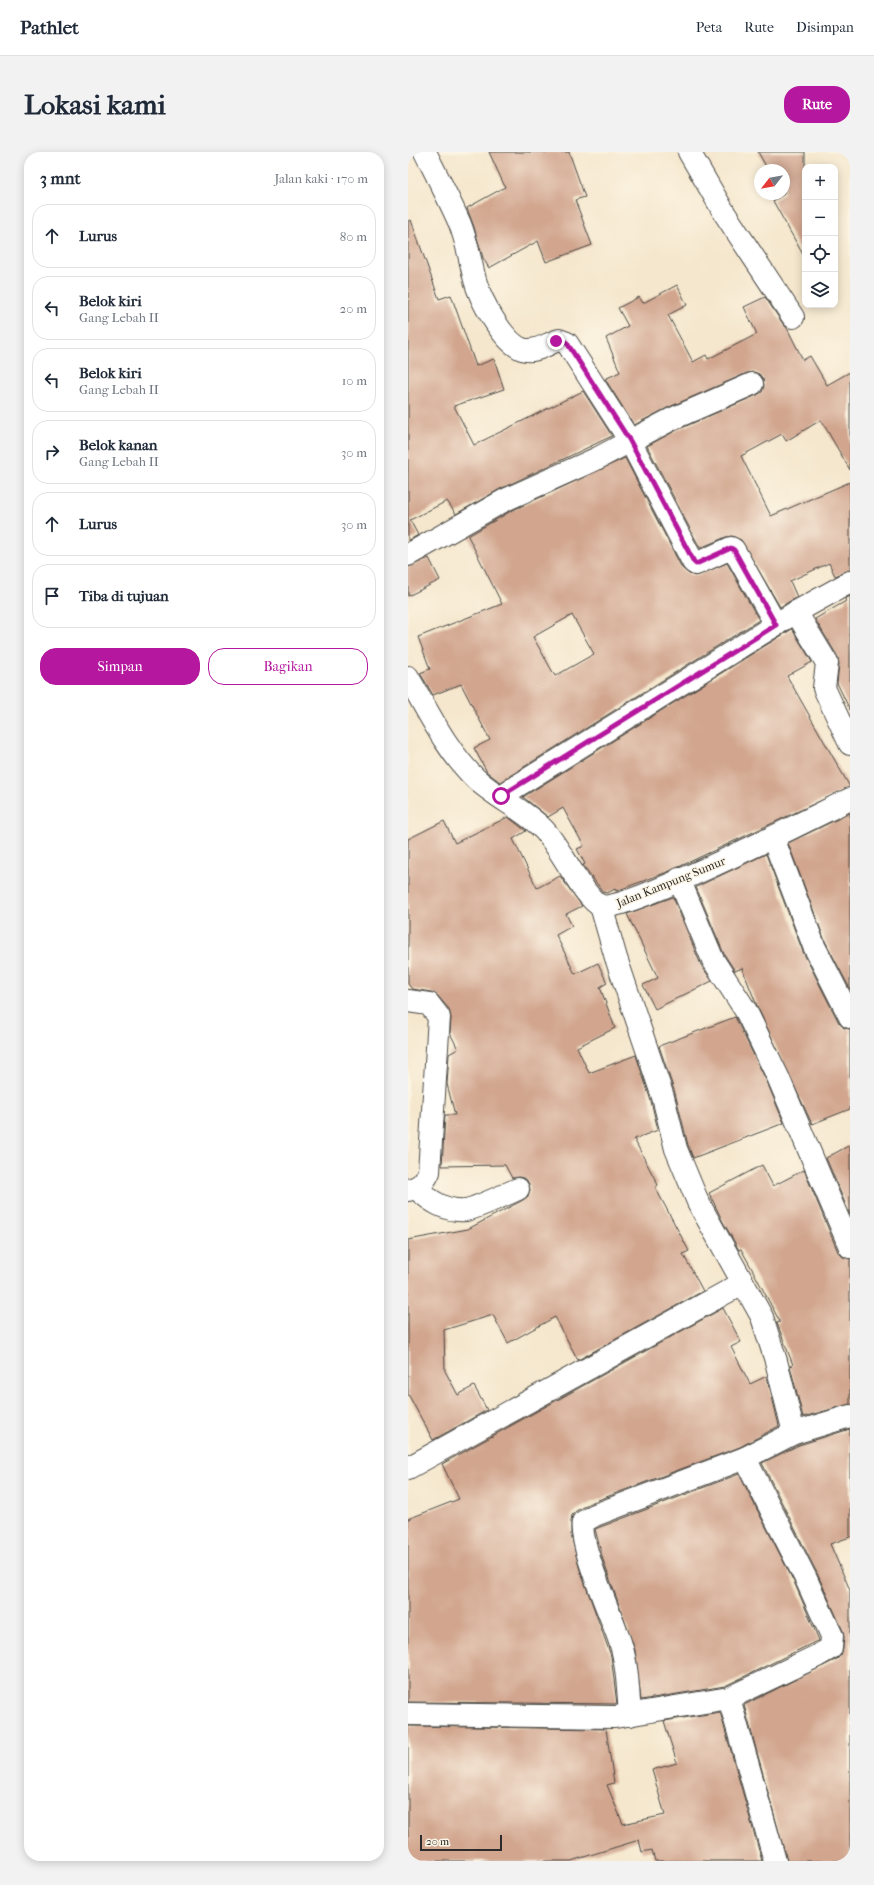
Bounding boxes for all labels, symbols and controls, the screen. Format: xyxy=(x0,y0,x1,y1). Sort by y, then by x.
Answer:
text: Pathlet xyxy=(20,17,79,39)
text: Peta xyxy=(696,19,722,36)
text: Rute xyxy=(744,19,774,36)
text: Disimpan xyxy=(796,19,854,36)
button: Rute xyxy=(784,86,850,123)
text: Lokasi kami xyxy=(24,88,166,121)
north arrow xyxy=(754,164,790,200)
map controls xyxy=(802,164,838,308)
button: + xyxy=(802,164,838,200)
text: 3 mnt xyxy=(40,168,81,188)
text: Jalan kaki · 170 m xyxy=(274,171,368,186)
button: − xyxy=(802,200,838,236)
icon: ahead xyxy=(41,225,63,247)
text: Lurus xyxy=(79,227,117,245)
text: 80 m xyxy=(340,229,367,244)
button: locate xyxy=(802,236,838,272)
button: layers xyxy=(802,272,838,308)
text: Belok kiri xyxy=(79,292,142,310)
icon: left xyxy=(41,297,63,319)
text: 20 m xyxy=(340,301,367,316)
text: Gang Lebah II xyxy=(79,310,159,325)
route end xyxy=(547,332,565,350)
text: Belok kiri xyxy=(79,364,142,382)
icon: left xyxy=(41,369,63,391)
text: 10 m xyxy=(342,373,367,388)
text: Gang Lebah II xyxy=(79,382,159,397)
text: Belok kanan xyxy=(79,436,158,454)
icon: right xyxy=(41,441,63,463)
text: 30 m xyxy=(341,445,367,460)
text: Gang Lebah II xyxy=(79,454,159,469)
icon: ahead xyxy=(41,513,63,535)
text: Lurus xyxy=(79,515,117,533)
text: 30 m xyxy=(341,517,367,532)
icon: arrive xyxy=(41,585,63,607)
text: Tiba di tujuan xyxy=(79,587,169,605)
button: Simpan xyxy=(40,648,200,685)
button: Bagikan xyxy=(208,648,368,685)
route start xyxy=(492,787,510,805)
street label: Jalan Kampung Sumur xyxy=(613,853,728,911)
scale bar xyxy=(420,1833,502,1852)
text: 20 m xyxy=(426,1835,449,1848)

